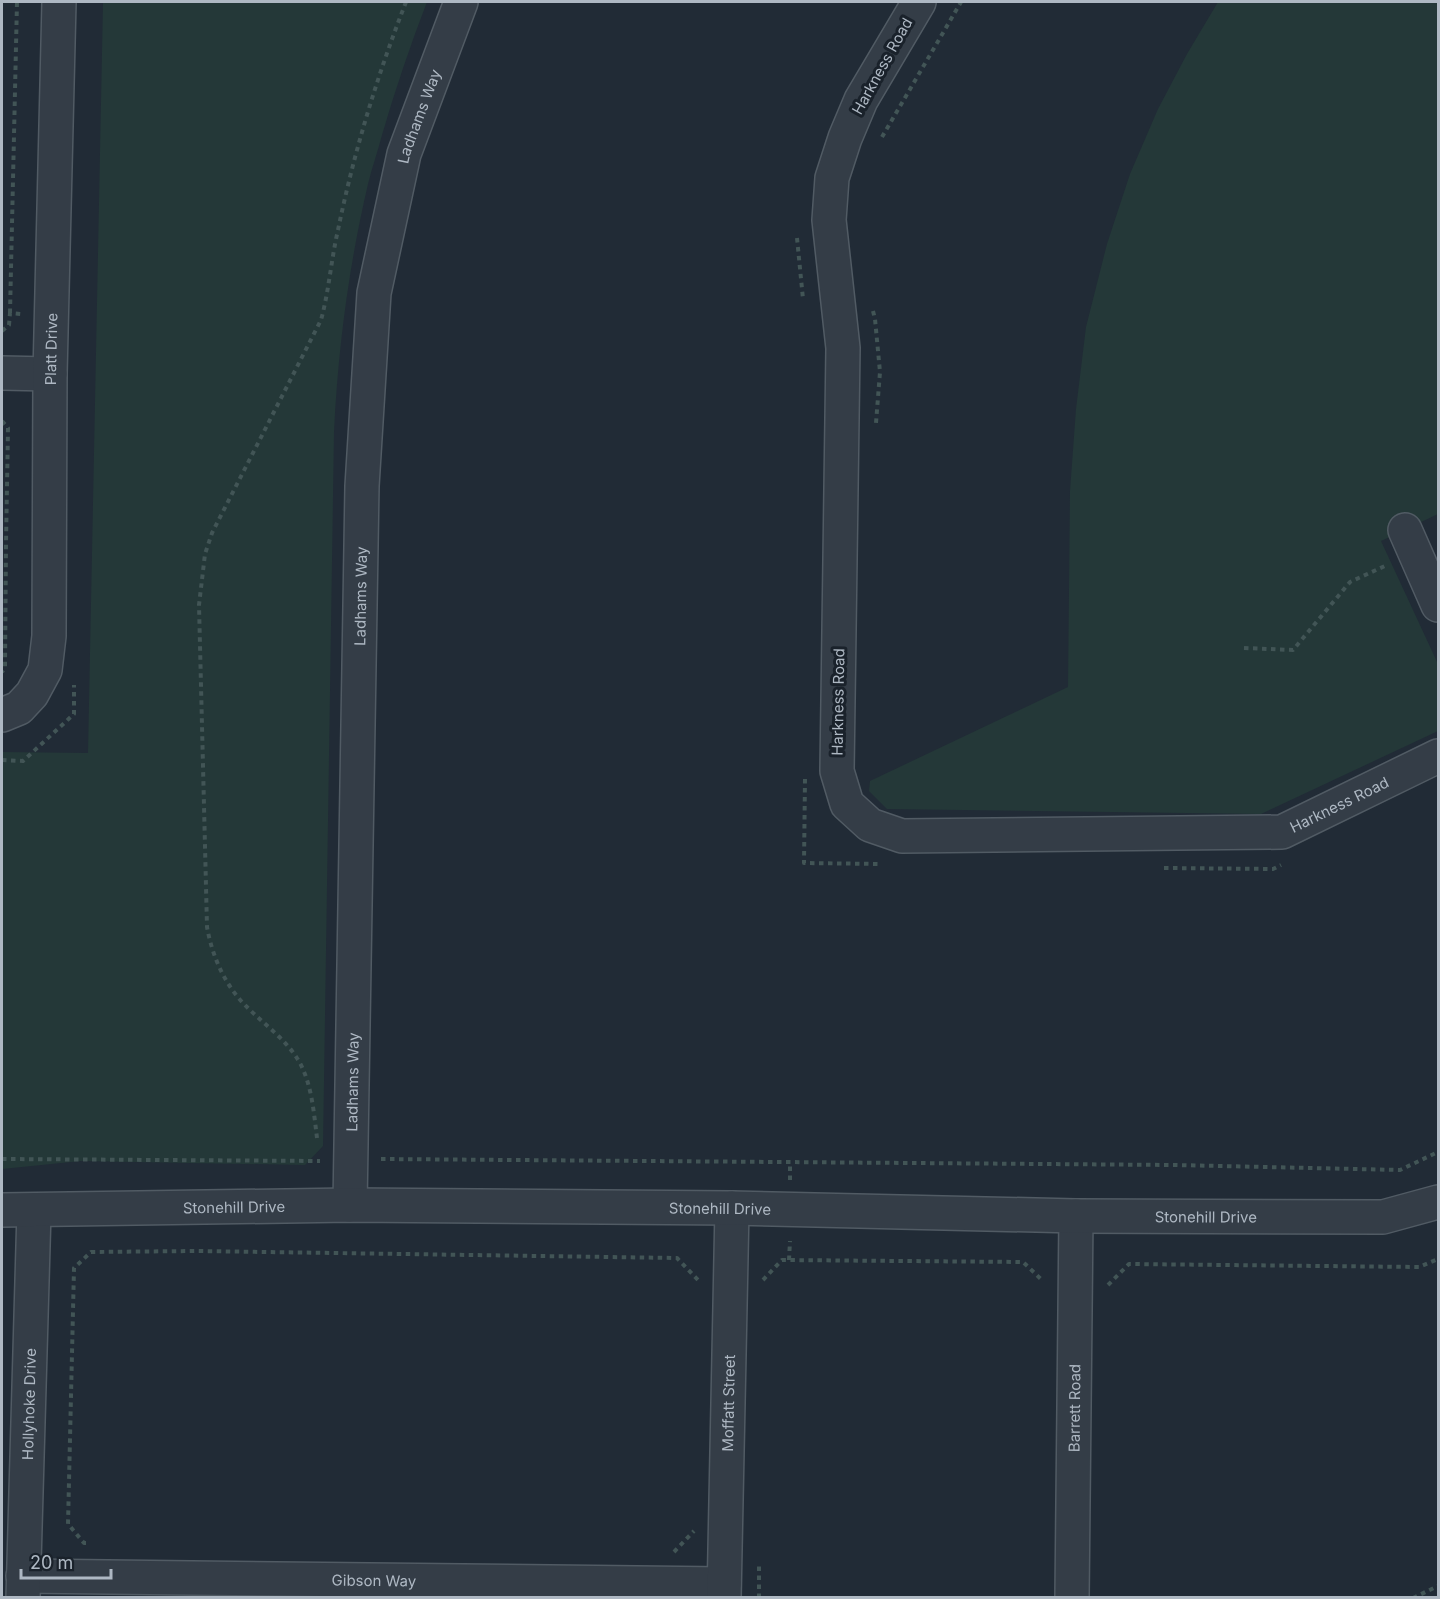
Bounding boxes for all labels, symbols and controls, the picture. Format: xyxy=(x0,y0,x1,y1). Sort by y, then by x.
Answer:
street label: Harkness Road xyxy=(848,14,916,118)
street label: Ladhams Way xyxy=(393,66,445,165)
street label: Platt Drive xyxy=(40,313,61,385)
street label: Ladhams Way xyxy=(350,546,370,646)
street label: Harkness Road xyxy=(828,648,848,756)
street label: Harkness Road xyxy=(1286,772,1392,836)
street label: Ladhams Way xyxy=(342,1032,362,1132)
street label: Stonehill Drive xyxy=(183,1196,285,1217)
street label: Stonehill Drive xyxy=(669,1198,771,1218)
street label: Stonehill Drive xyxy=(1155,1207,1257,1226)
street label: Hollyhoke Drive xyxy=(17,1348,40,1460)
street label: Moffatt Street xyxy=(718,1354,738,1452)
street label: Barrett Road xyxy=(1064,1364,1084,1452)
scale bar xyxy=(21,1542,111,1580)
text: 20 m xyxy=(30,1552,73,1573)
street label: Gibson Way xyxy=(332,1570,417,1590)

